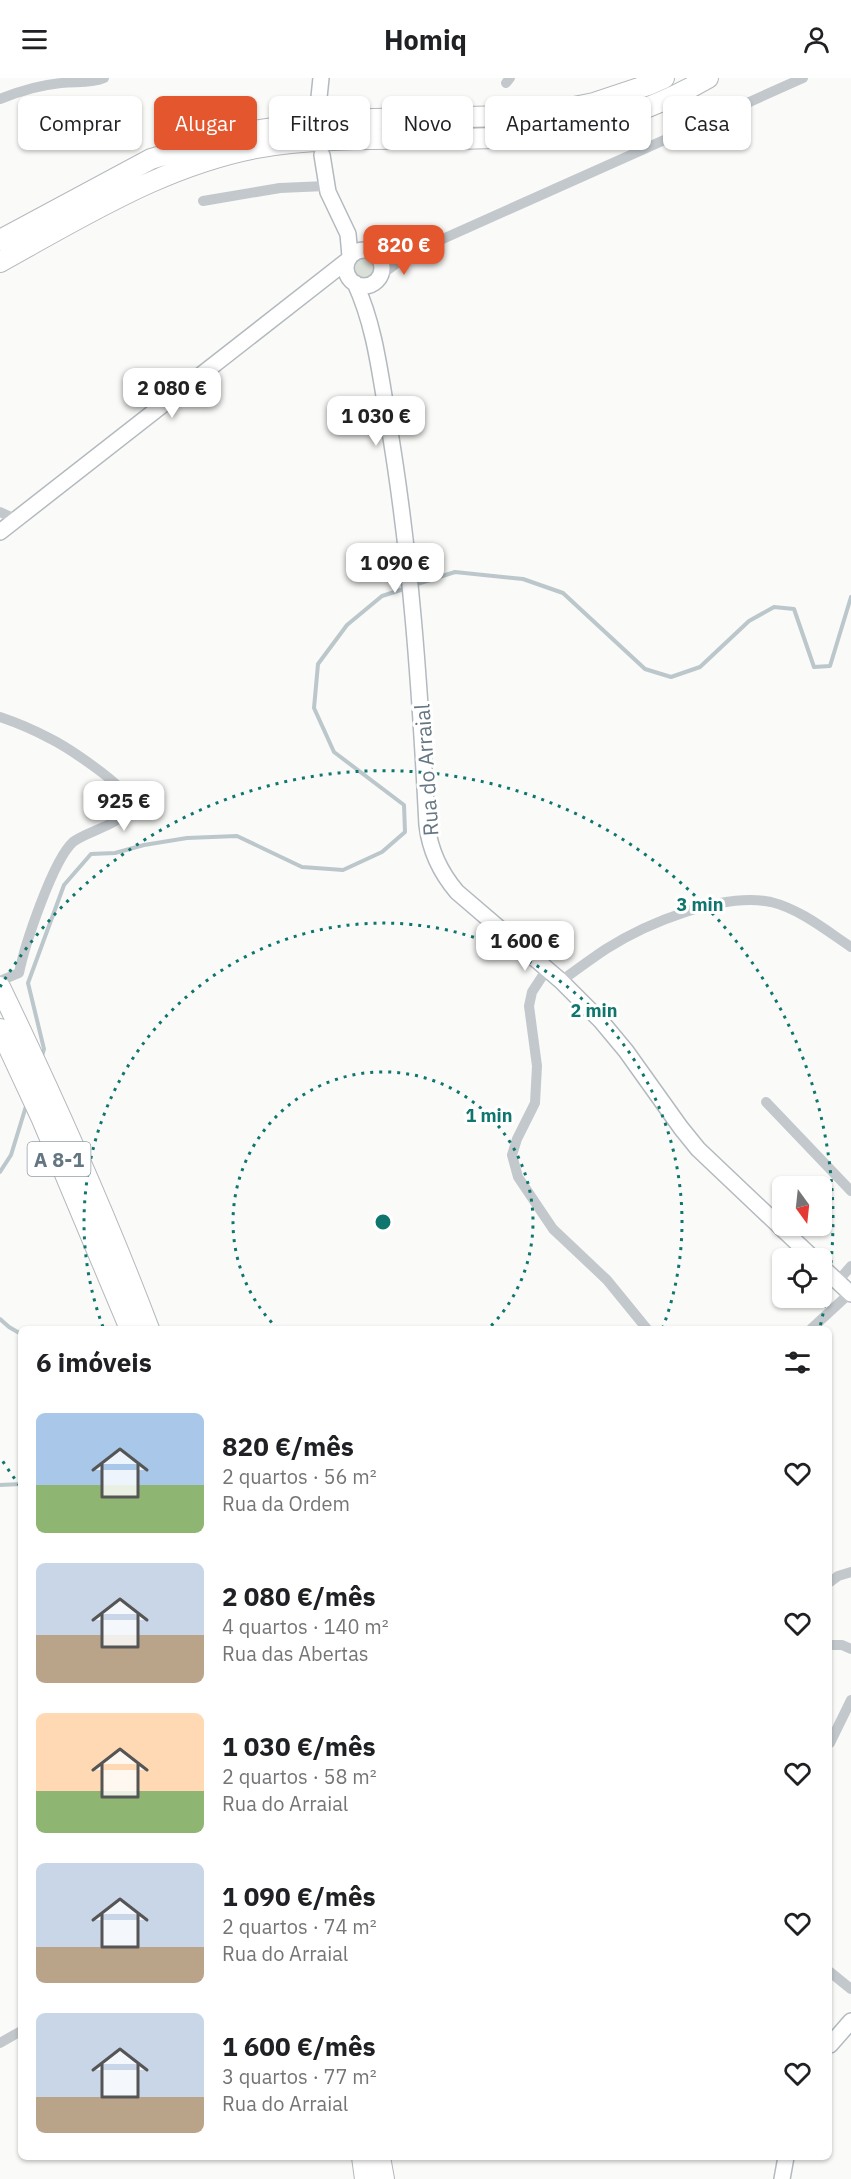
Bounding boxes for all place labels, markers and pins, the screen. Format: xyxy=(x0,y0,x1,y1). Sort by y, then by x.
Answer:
pin: 820 € xyxy=(362,225,446,276)
pin: 2 080 € xyxy=(117,368,227,419)
pin: 1 030 € xyxy=(321,396,431,447)
pin: 1 090 € xyxy=(340,543,450,594)
pin: 925 € xyxy=(82,781,166,832)
pin: 1 600 € xyxy=(470,921,580,972)
centre of rings xyxy=(373,1212,393,1232)

